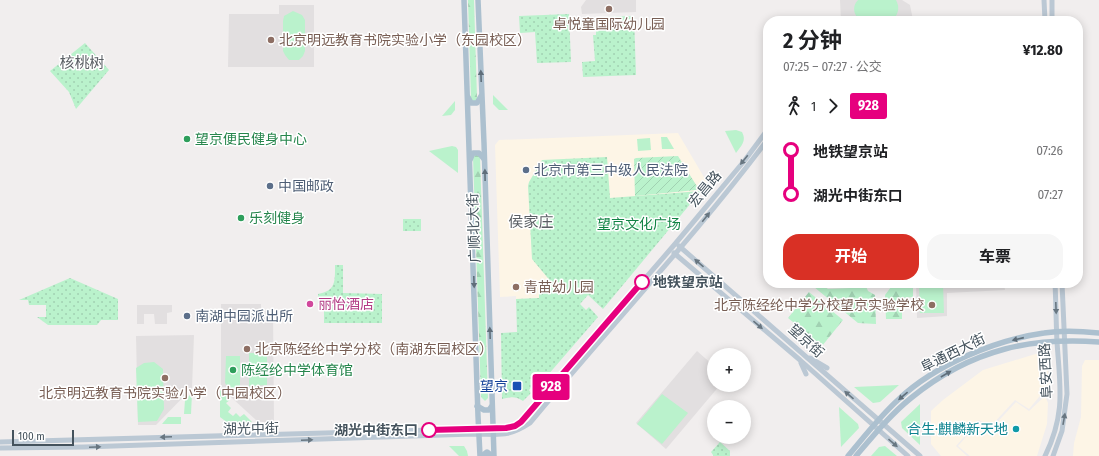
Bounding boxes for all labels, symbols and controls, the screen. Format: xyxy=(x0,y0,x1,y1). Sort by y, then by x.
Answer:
marker: 卓悦童国际幼儿园 xyxy=(604,4,614,14)
place label: 卓悦童国际幼儿园 xyxy=(553,16,665,33)
text: 2 分钟 xyxy=(783,27,842,54)
place label: 北京明远教育书院实验小学（东园校区） xyxy=(279,32,531,49)
marker: 北京明远教育书院实验小学（东园校区） xyxy=(266,35,276,45)
text: ¥12.80 xyxy=(1023,41,1063,59)
district label: 核桃树 xyxy=(59,54,105,72)
text: 07:25 – 07:27 · 公交 xyxy=(783,59,882,74)
one-way arrow xyxy=(477,70,484,82)
icon: walk xyxy=(783,95,805,117)
icon: forward xyxy=(822,95,844,117)
text: 928 xyxy=(858,97,879,114)
text: 1 xyxy=(811,99,816,114)
place label: 望京便民健身中心 xyxy=(195,131,307,148)
marker: 望京便民健身中心 xyxy=(182,134,192,144)
text: 地铁望京站 xyxy=(813,143,888,161)
text: 07:26 xyxy=(1036,143,1063,158)
one-way arrow xyxy=(740,155,749,166)
place label: 北京市第三中级人民法院 xyxy=(534,162,688,179)
marker: 北京市第三中级人民法院 xyxy=(521,165,531,175)
street label: 宏昌路 xyxy=(685,167,725,211)
one-way arrow xyxy=(482,168,488,181)
place label: 中国邮政 xyxy=(278,178,334,195)
marker: 中国邮政 xyxy=(265,181,275,191)
text: 湖光中街东口 xyxy=(813,187,903,205)
text: 07:27 xyxy=(1038,187,1063,202)
street label: 广顺北大街 xyxy=(464,193,484,263)
place label: 乐刻健身 xyxy=(249,210,305,227)
one-way arrow xyxy=(701,212,710,223)
marker: 乐刻健身 xyxy=(236,213,246,223)
district label: 侯家庄 xyxy=(508,213,554,231)
park label: 望京文化广场 xyxy=(597,216,681,233)
button: 开始 xyxy=(783,234,919,280)
button: 车票 xyxy=(927,234,1063,280)
one-way arrow xyxy=(693,259,704,268)
marker: 地铁望京站 xyxy=(634,274,650,290)
place label: 地铁望京站 xyxy=(653,274,723,291)
one-way arrow xyxy=(471,276,477,289)
place label: 青苗幼儿园 xyxy=(524,279,594,296)
marker: 青苗幼儿园 xyxy=(511,282,521,292)
place label: 丽怡酒店 xyxy=(318,296,374,313)
place label: 北京陈经纶中学分校望京实验学校 xyxy=(714,297,924,314)
marker: 丽怡酒店 xyxy=(305,299,315,309)
marker: 北京陈经纶中学分校望京实验学校 xyxy=(927,300,937,310)
one-way arrow xyxy=(1053,302,1059,315)
place label: 南湖中园派出所 xyxy=(195,308,293,325)
marker: 南湖中园派出所 xyxy=(182,311,192,321)
one-way arrow xyxy=(753,321,764,330)
street label: 望京街 xyxy=(785,321,827,361)
one-way arrow xyxy=(486,327,493,339)
street label: 阜通西大街 xyxy=(918,330,988,376)
one-way arrow xyxy=(1012,336,1025,342)
place label: 北京陈经纶中学分校（南湖东园校区） xyxy=(255,341,493,358)
street label: 阜安西路 xyxy=(1036,343,1056,399)
marker: 北京陈经纶中学分校（南湖东园校区） xyxy=(242,344,252,354)
map controls xyxy=(707,348,751,444)
button: + xyxy=(707,348,751,392)
place label: 陈经纶中学体育馆 xyxy=(241,362,353,379)
marker: 陈经纶中学体育馆 xyxy=(228,365,238,375)
one-way arrow xyxy=(940,371,952,378)
marker: 北京明远教育书院实验小学（中园校区） xyxy=(160,373,170,383)
line badge: 928 xyxy=(528,374,574,400)
place label: 望京 xyxy=(480,378,508,395)
text: 928 xyxy=(541,378,561,395)
marker: 望京 xyxy=(511,380,523,392)
place label: 北京明远教育书院实验小学（中园校区） xyxy=(39,385,291,402)
one-way arrow xyxy=(844,390,854,400)
one-way arrow xyxy=(898,391,908,400)
button: − xyxy=(707,400,751,444)
one-way arrow xyxy=(1061,413,1067,425)
street label: 湖光中街 xyxy=(223,420,279,438)
place label: 合生·麒麟新天地 xyxy=(907,421,1008,438)
place label: 湖光中街东口 xyxy=(334,422,418,439)
marker: 湖光中街东口 xyxy=(421,422,437,438)
marker: 合生·麒麟新天地 xyxy=(1011,424,1021,434)
scale bar xyxy=(12,428,74,447)
text: 100 m xyxy=(18,430,45,443)
one-way arrow xyxy=(159,434,172,440)
one-way arrow xyxy=(301,437,314,443)
one-way arrow xyxy=(888,438,899,447)
one-way arrow xyxy=(89,443,101,450)

